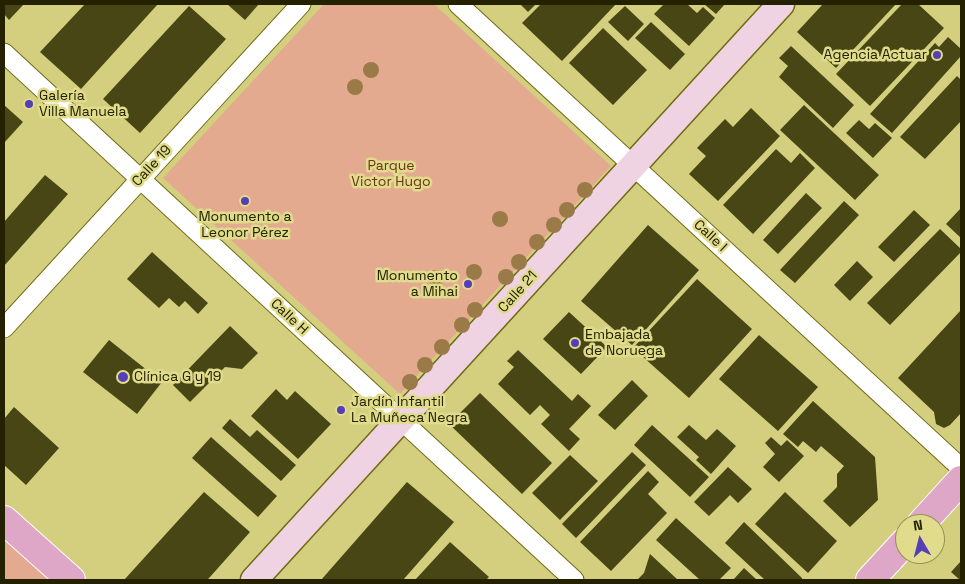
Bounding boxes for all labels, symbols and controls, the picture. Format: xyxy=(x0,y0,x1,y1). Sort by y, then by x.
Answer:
place label: Agencia Actuar xyxy=(824,47,927,63)
marker: Agencia Actuar xyxy=(931,49,943,61)
place label: Galería Villa Manuela xyxy=(39,88,127,120)
marker: Galería Villa Manuela xyxy=(23,98,35,110)
street label: Calle 19 xyxy=(129,142,175,190)
park label: Parque Victor Hugo xyxy=(351,158,431,190)
marker: Monumento a Leonor Pérez xyxy=(239,195,251,207)
place label: Monumento a Leonor Pérez xyxy=(198,209,292,242)
street label: Calle I xyxy=(690,216,730,256)
place label: Monumento a Mihai xyxy=(377,268,458,300)
street label: Calle 21 xyxy=(495,268,541,316)
marker: Monumento a Mihai xyxy=(462,278,474,290)
street label: Calle H xyxy=(267,296,311,338)
place label: Embajada de Noruega xyxy=(585,327,663,360)
marker: Embajada de Noruega xyxy=(569,337,581,349)
place label: Clínica G y 19 xyxy=(134,369,221,385)
marker: Clínica G y 19 xyxy=(116,370,130,384)
place label: Jardín Infantil La Muñeca Negra xyxy=(351,394,468,427)
marker: Jardín Infantil La Muñeca Negra xyxy=(335,404,347,416)
north arrow xyxy=(895,514,945,564)
text: N xyxy=(912,516,924,535)

